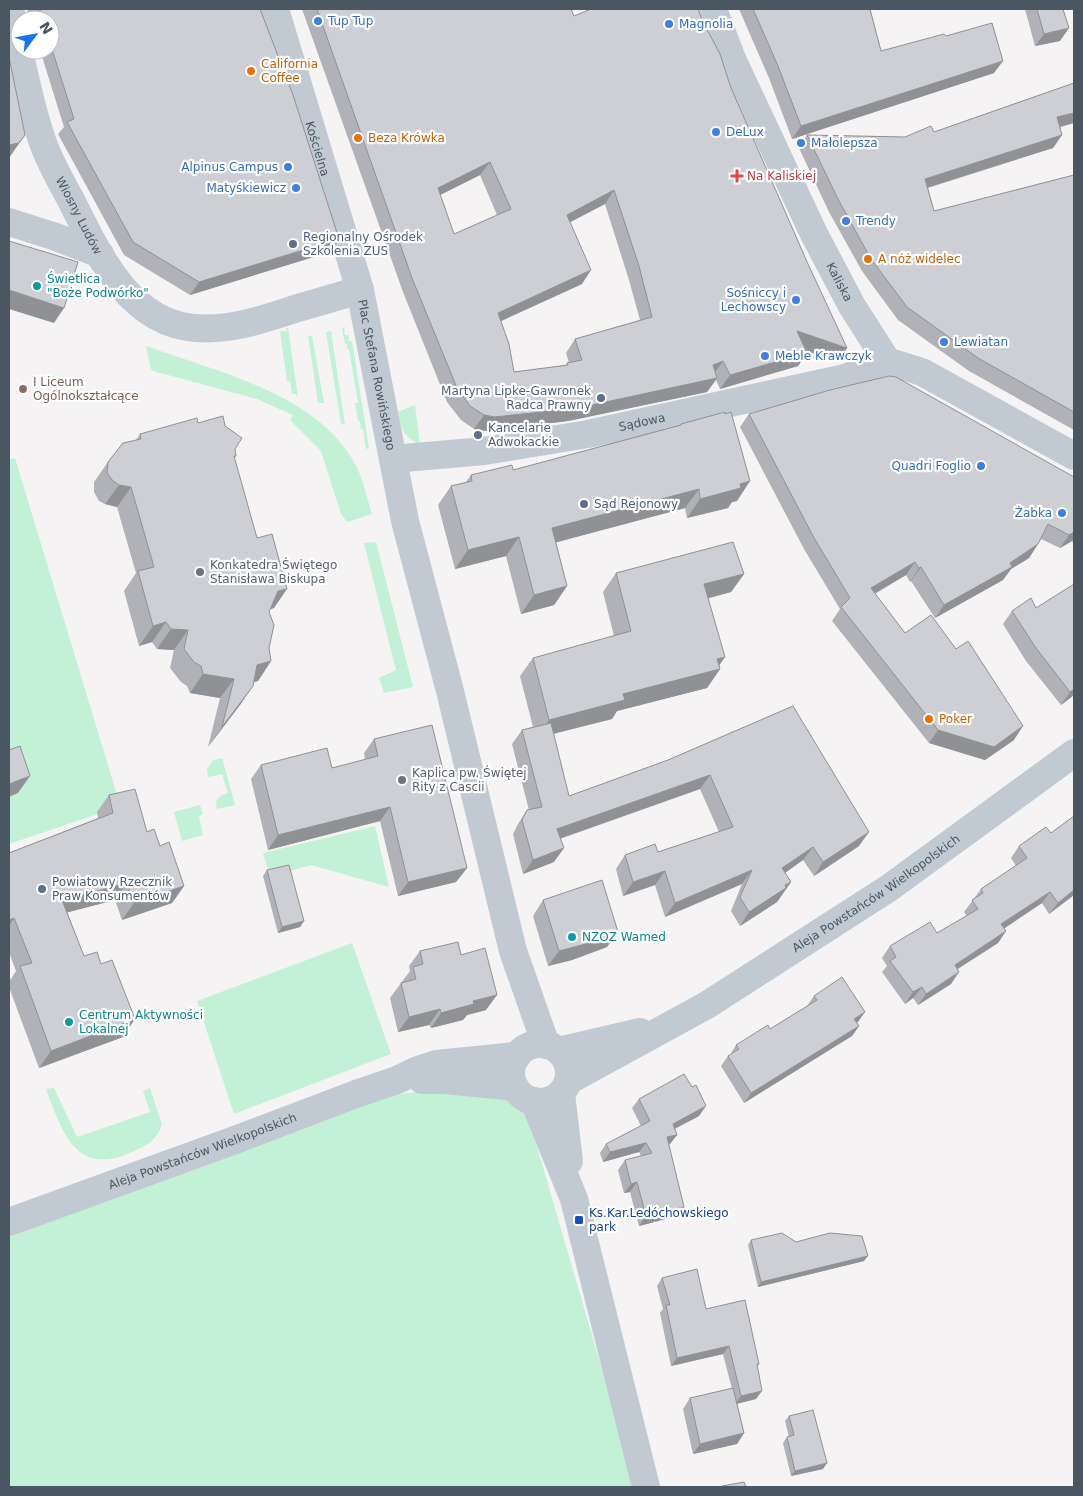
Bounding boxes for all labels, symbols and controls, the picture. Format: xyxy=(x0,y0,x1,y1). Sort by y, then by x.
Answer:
north arrow xyxy=(10,10,60,60)
place label: Tup Tup xyxy=(327,14,373,28)
marker: Tup Tup xyxy=(312,15,324,27)
place label: Magnolia xyxy=(679,17,733,31)
marker: Magnolia xyxy=(663,18,675,30)
text: N xyxy=(36,19,56,37)
place label: California Coffee xyxy=(261,57,318,85)
marker: California Coffee xyxy=(245,65,257,77)
street label: Kościelna xyxy=(302,120,332,178)
place label: DeLux xyxy=(726,125,764,139)
marker: DeLux xyxy=(710,126,722,138)
place label: Beza Krówka xyxy=(368,131,445,145)
marker: Beza Krówka xyxy=(352,132,364,144)
place label: Małolepsza xyxy=(811,136,878,150)
marker: Małolepsza xyxy=(795,137,807,149)
place label: Alpinus Campus xyxy=(181,160,278,174)
marker: Alpinus Campus xyxy=(282,161,294,173)
place label: Na Kaliskiej xyxy=(747,169,816,183)
marker: Na Kaliskiej xyxy=(731,170,743,182)
street label: Wiosny Ludów xyxy=(53,174,105,257)
place label: Matyśkiewicz xyxy=(207,181,286,195)
marker: Matyśkiewicz xyxy=(290,182,302,194)
place label: Trendy xyxy=(855,214,896,228)
marker: Trendy xyxy=(840,215,852,227)
place label: Regionalny Ośrodek Szkolenia ZUS xyxy=(303,230,423,258)
marker: Regionalny Ośrodek Szkolenia ZUS xyxy=(287,238,299,250)
place label: A nóż widelec xyxy=(878,252,961,266)
marker: A nóż widelec xyxy=(862,253,874,265)
street label: Kaliska xyxy=(823,260,855,304)
place label: Świetlica "Boże Podwórko" xyxy=(47,271,149,300)
marker: Świetlica "Boże Podwórko" xyxy=(31,280,43,292)
place label: Sośniccy i Lechowscy xyxy=(721,286,786,314)
marker: Sośniccy i Lechowscy xyxy=(790,294,802,306)
street label: Plac Stefana Rowińskiego xyxy=(355,298,398,451)
place label: Lewiatan xyxy=(954,335,1008,349)
marker: Lewiatan xyxy=(938,336,950,348)
place label: Meble Krawczyk xyxy=(775,349,872,363)
marker: Meble Krawczyk xyxy=(759,350,771,362)
place label: I Liceum Ogólnokształcące xyxy=(33,375,139,403)
marker: I Liceum Ogólnokształcące xyxy=(17,383,29,395)
place label: Martyna Lipke-Gawronek Radca Prawny xyxy=(441,384,591,412)
marker: Martyna Lipke-Gawronek Radca Prawny xyxy=(595,392,607,404)
street label: Sądowa xyxy=(617,410,667,434)
place label: Kancelarie Adwokackie xyxy=(488,421,559,449)
marker: Kancelarie Adwokackie xyxy=(472,429,484,441)
place label: Quadri Foglio xyxy=(891,459,971,473)
marker: Quadri Foglio xyxy=(975,460,987,472)
place label: Sąd Rejonowy xyxy=(594,497,678,511)
marker: Sąd Rejonowy xyxy=(578,498,590,510)
place label: Żabka xyxy=(1015,505,1052,520)
marker: Żabka xyxy=(1056,507,1068,519)
place label: Konkatedra Świętego Stanisława Biskupa xyxy=(210,557,337,586)
marker: Konkatedra Świętego Stanisława Biskupa xyxy=(194,566,206,578)
place label: Poker xyxy=(939,712,972,726)
marker: Poker xyxy=(923,713,935,725)
place label: Kaplica pw. Świętej Rity z Cascii xyxy=(412,765,527,794)
marker: Kaplica pw. Świętej Rity z Cascii xyxy=(396,774,408,786)
street label: Aleja Powstańców Wielkopolskich xyxy=(790,832,963,955)
place label: Powiatowy Rzecznik Praw Konsumentów xyxy=(52,875,172,903)
marker: Powiatowy Rzecznik Praw Konsumentów xyxy=(36,883,48,895)
place label: NZOZ Wamed xyxy=(582,930,666,944)
marker: NZOZ Wamed xyxy=(566,931,578,943)
place label: Centrum Aktywności Lokalnej xyxy=(79,1008,203,1036)
marker: Centrum Aktywności Lokalnej xyxy=(63,1016,75,1028)
street label: Aleja Powstańców Wielkopolskich xyxy=(106,1110,299,1192)
place label: Ks.Kar.Ledóchowskiego park xyxy=(589,1206,729,1234)
marker: Ks.Kar.Ledóchowskiego park xyxy=(573,1214,585,1226)

